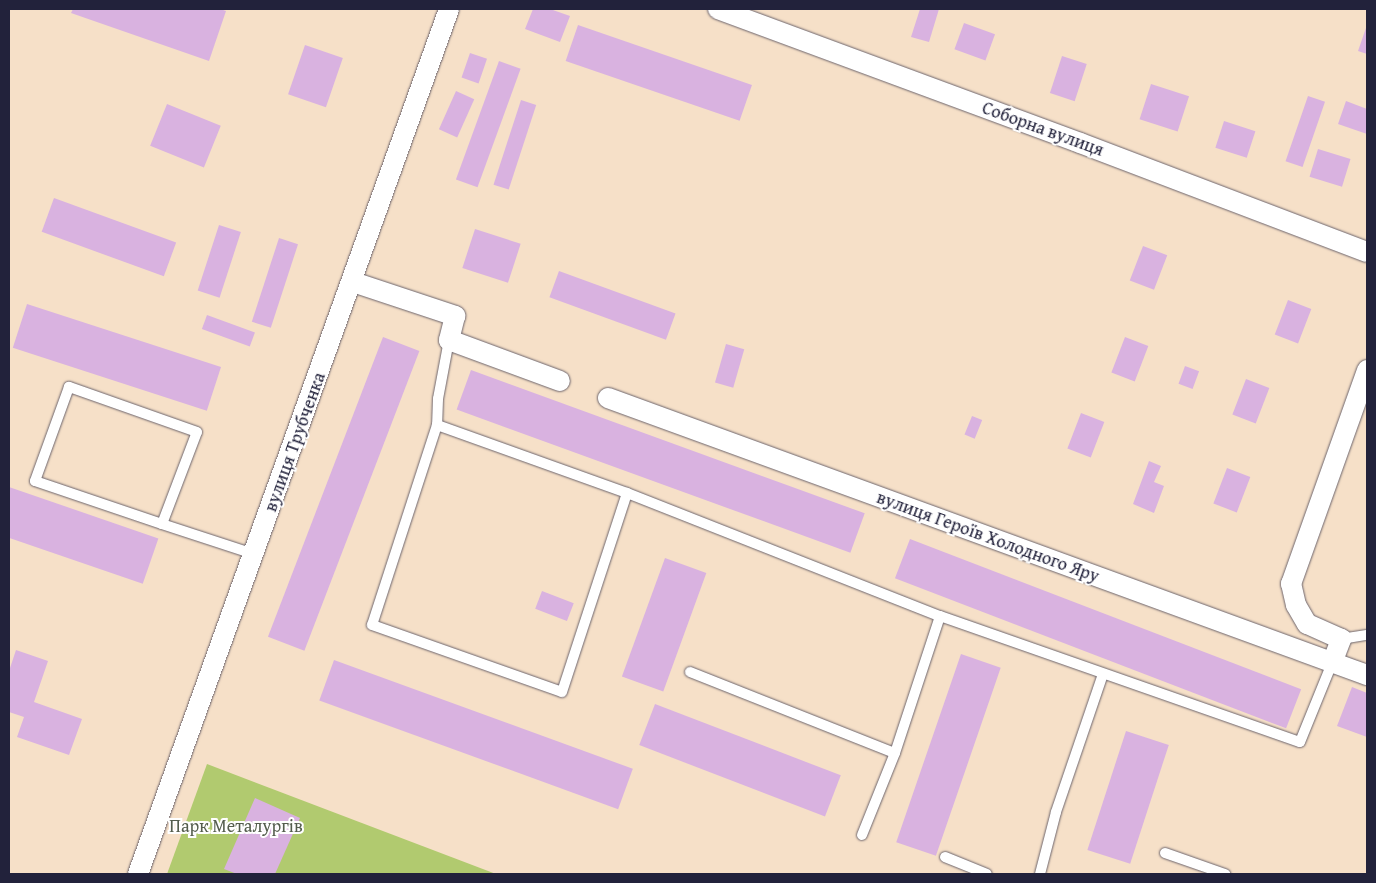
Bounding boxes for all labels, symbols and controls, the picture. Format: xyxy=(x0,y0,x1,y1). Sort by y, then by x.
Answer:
street label: Соборна вулиця xyxy=(979,97,1107,161)
street label: вулиця Трубченка xyxy=(260,369,330,515)
street label: вулиця Героїв Холодного Яру xyxy=(874,487,1102,587)
park label: Парк Металургів xyxy=(169,815,303,837)

